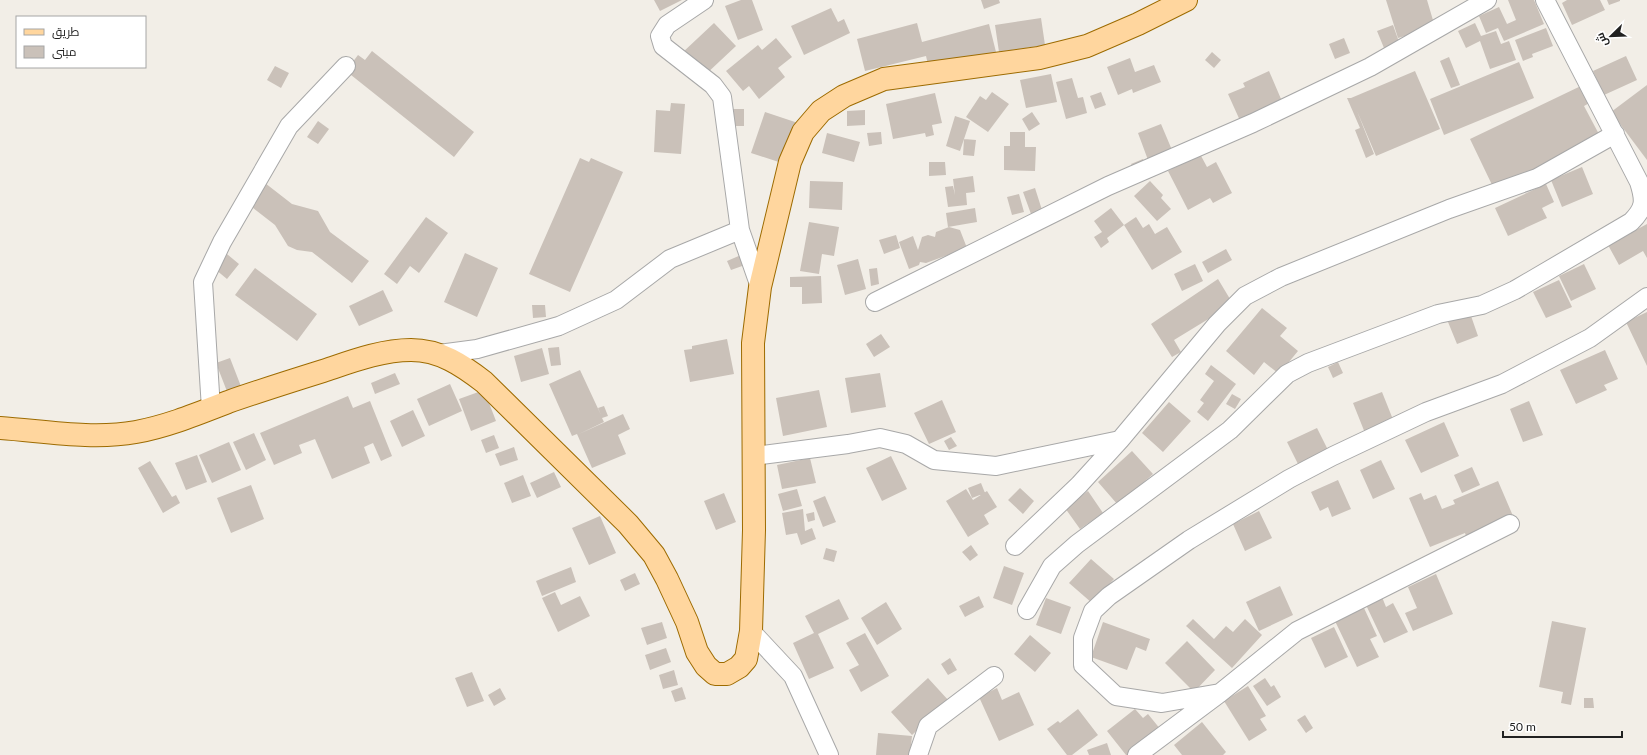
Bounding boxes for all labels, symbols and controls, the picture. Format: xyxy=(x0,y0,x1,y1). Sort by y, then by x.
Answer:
legend xyxy=(16,16,146,68)
north arrow xyxy=(1591,16,1631,56)
text: طريق xyxy=(52,24,80,39)
text: ش xyxy=(1593,31,1611,49)
text: مبنى xyxy=(52,44,77,59)
scale bar xyxy=(1503,713,1622,739)
text: 50 m xyxy=(1509,719,1536,734)

